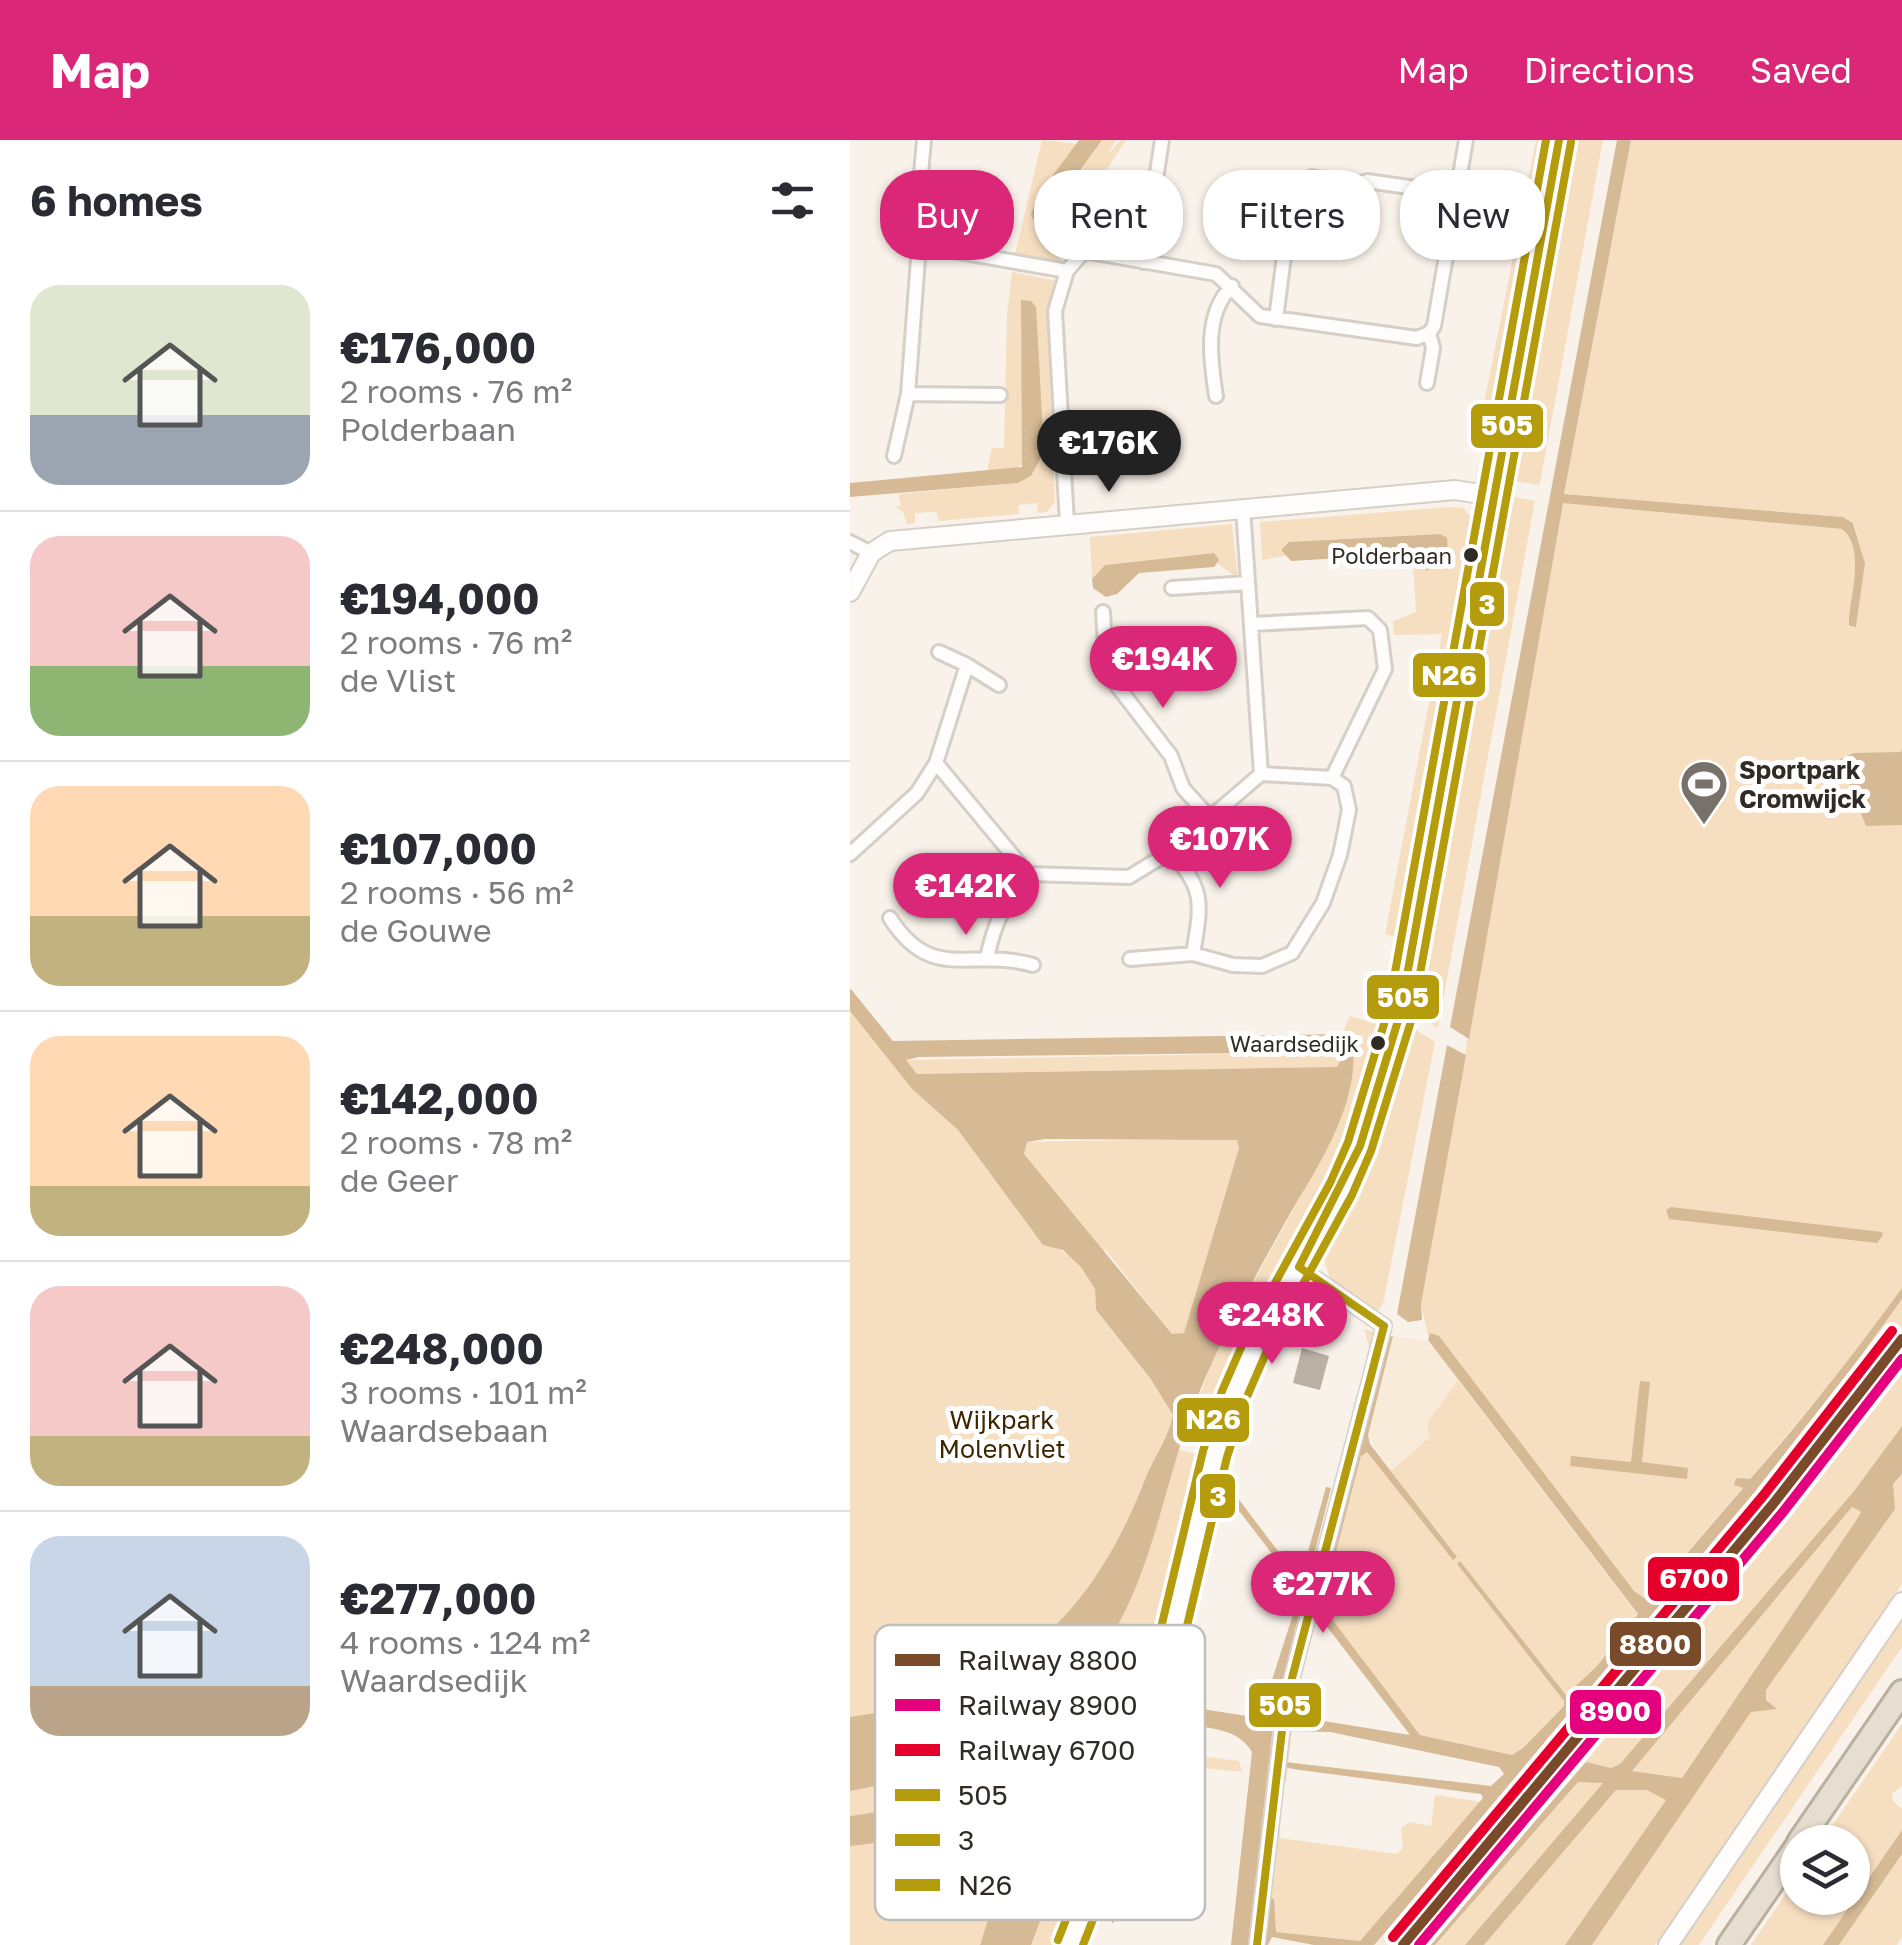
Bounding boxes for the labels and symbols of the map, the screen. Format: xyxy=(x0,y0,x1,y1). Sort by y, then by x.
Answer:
line badge: 505 xyxy=(1469,402,1545,450)
text: 505 xyxy=(1481,408,1533,441)
pin: €176K xyxy=(1039,410,1179,495)
place label: Polderbaan xyxy=(1331,542,1452,569)
marker: Polderbaan xyxy=(1461,545,1481,565)
line badge: 3 xyxy=(1468,580,1506,628)
text: 3 xyxy=(1478,587,1496,620)
pin: €194K xyxy=(1093,626,1233,711)
line badge: N26 xyxy=(1411,651,1487,699)
text: N26 xyxy=(1421,658,1477,691)
place label: Sportpark Cromwijck xyxy=(1739,754,1867,814)
sports icon: Sportpark Cromwijck xyxy=(1678,758,1730,826)
pin: €107K xyxy=(1150,806,1290,891)
pin: €142K xyxy=(896,853,1036,938)
line badge: 505 xyxy=(1365,973,1441,1021)
text: 505 xyxy=(1377,980,1429,1013)
place label: Waardsedijk xyxy=(1230,1030,1359,1057)
marker: Waardsedijk xyxy=(1368,1033,1388,1053)
pin: €248K xyxy=(1202,1282,1342,1367)
line badge: N26 xyxy=(1175,1396,1251,1444)
text: N26 xyxy=(1185,1402,1241,1435)
park label: Wijkpark Molenvliet xyxy=(939,1404,1065,1464)
line badge: 3 xyxy=(1198,1472,1237,1520)
text: 3 xyxy=(1209,1479,1227,1512)
pin: €277K xyxy=(1253,1551,1393,1636)
line badge: 6700 xyxy=(1646,1555,1741,1603)
text: 6700 xyxy=(1659,1561,1729,1594)
line badge: 8800 xyxy=(1608,1620,1703,1668)
legend xyxy=(875,1625,1205,1920)
text: 8800 xyxy=(1619,1627,1691,1660)
text: Railway 8800 xyxy=(958,1643,1138,1676)
line badge: 505 xyxy=(1247,1681,1323,1729)
text: Railway 8900 xyxy=(958,1688,1138,1721)
text: 505 xyxy=(1259,1688,1311,1721)
line badge: 8900 xyxy=(1568,1688,1663,1736)
text: 8900 xyxy=(1579,1694,1651,1727)
text: Railway 6700 xyxy=(958,1733,1135,1766)
text: 505 xyxy=(958,1778,1008,1811)
text: 3 xyxy=(958,1823,974,1856)
text: N26 xyxy=(958,1868,1012,1901)

